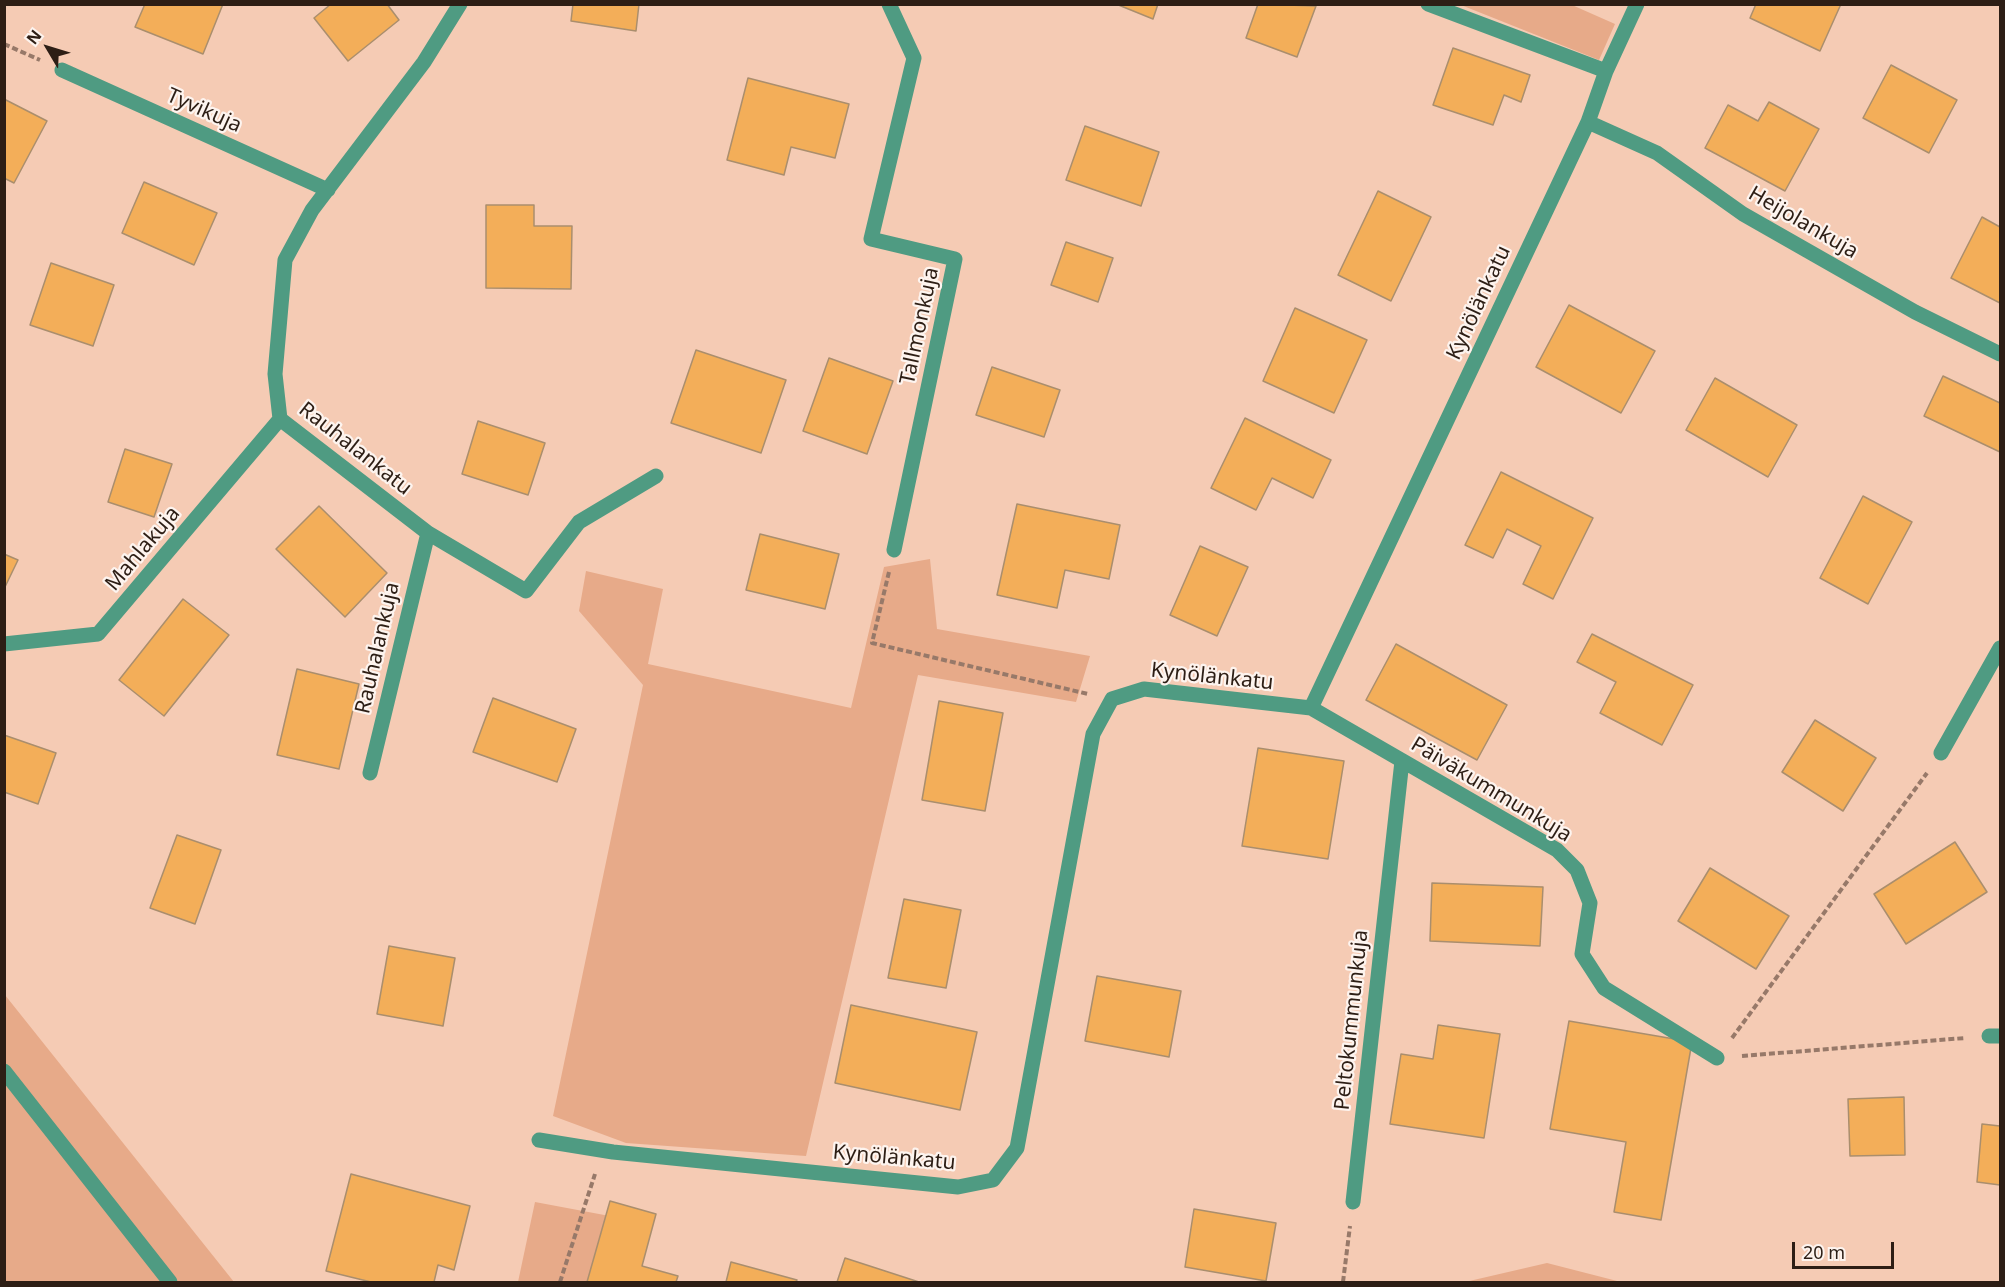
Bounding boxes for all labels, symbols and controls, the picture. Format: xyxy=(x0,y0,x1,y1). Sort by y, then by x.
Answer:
north arrow xyxy=(18,18,78,78)
text: N xyxy=(21,25,46,49)
street label: Tyvikuja xyxy=(163,83,245,139)
street label: Heijolankuja xyxy=(1744,181,1862,265)
street label: Kynölänkatu xyxy=(1442,242,1516,364)
street label: Tallmonkuja xyxy=(895,265,945,387)
street label: Rauhalankatu xyxy=(294,397,416,501)
street label: Mahlakuja xyxy=(100,502,186,596)
street label: Rauhalankuja xyxy=(351,580,405,716)
street label: Kynölänkatu xyxy=(1149,658,1275,696)
street label: Päiväkummunkuja xyxy=(1406,732,1576,848)
street label: Peltokummunkuja xyxy=(1330,929,1374,1111)
street label: Kynölänkatu xyxy=(832,1140,956,1176)
scale bar xyxy=(1795,1230,1897,1268)
text: 20 m xyxy=(1803,1240,1845,1264)

